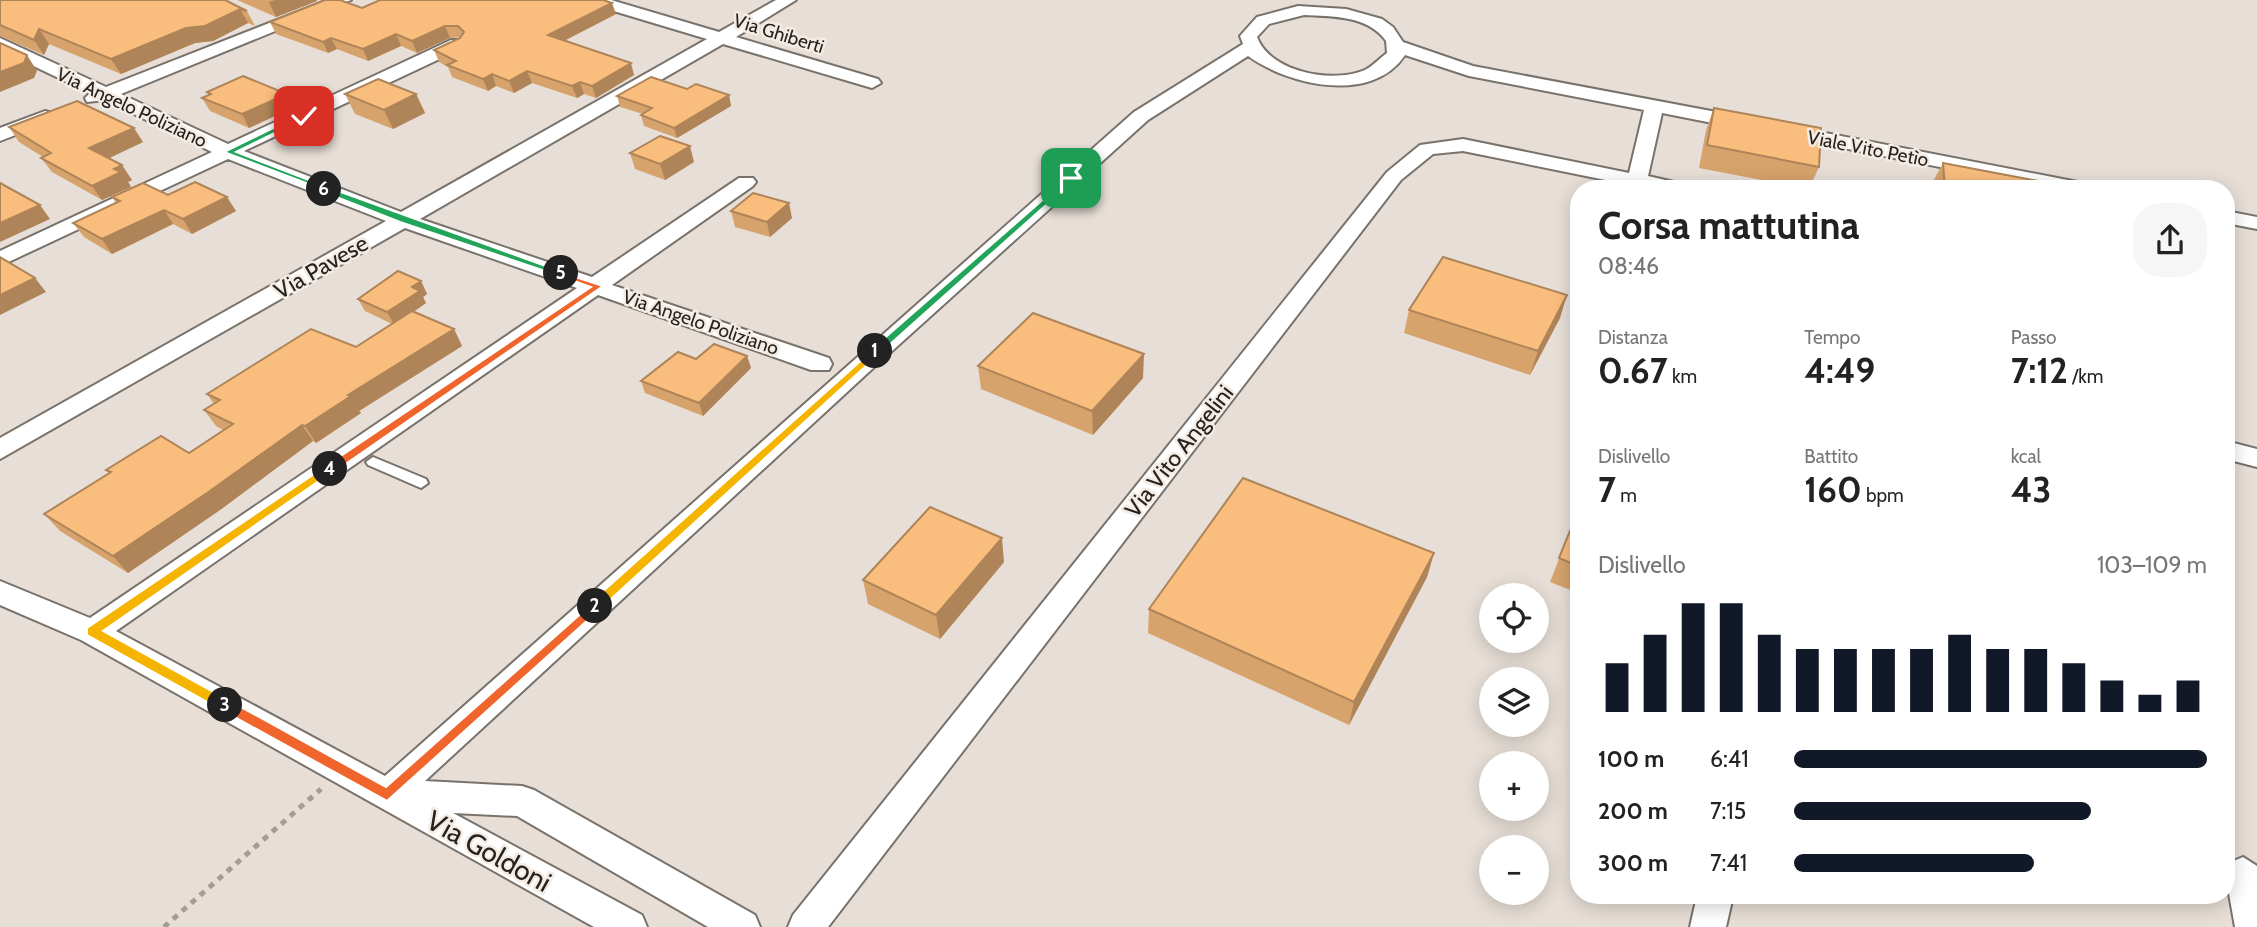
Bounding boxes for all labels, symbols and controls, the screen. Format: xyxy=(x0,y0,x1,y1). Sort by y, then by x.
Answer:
street label: Via Ghiberti xyxy=(731,9,827,58)
street label: Via Angelo Poliziano xyxy=(53,63,211,152)
pin xyxy=(274,86,334,146)
icon: check xyxy=(285,97,323,135)
street label: Viale Vito Petìo xyxy=(1805,125,1930,171)
pin xyxy=(1041,148,1101,208)
icon: arrive xyxy=(1052,159,1090,197)
pin: 6 xyxy=(306,172,342,206)
text: 6 xyxy=(318,177,329,200)
text: Corsa mattutina xyxy=(1598,202,1859,249)
button: share xyxy=(2133,203,2207,277)
street label: Via Pavese xyxy=(269,229,373,305)
text: 08:46 xyxy=(1598,252,1659,280)
pin: 5 xyxy=(544,256,578,290)
text: 5 xyxy=(555,261,566,284)
street label: Via Angelo Poliziano xyxy=(620,285,782,360)
text: Distanza xyxy=(1598,326,1668,349)
text: Tempo xyxy=(1804,326,1860,349)
text: Passo xyxy=(2011,326,2057,349)
pin: 1 xyxy=(858,334,892,368)
text: 1 xyxy=(871,339,878,362)
text: 0.67 xyxy=(1598,349,1668,392)
text: 4:49 xyxy=(1804,349,1875,392)
text: 7:12 xyxy=(2011,349,2068,392)
text: km xyxy=(1668,365,1697,388)
text: /km xyxy=(2068,365,2103,388)
street label: Via Vito Angelini xyxy=(1119,379,1239,523)
text: Dislivello xyxy=(1598,445,1670,468)
text: Battito xyxy=(1804,445,1858,468)
text: kcal xyxy=(2011,445,2041,468)
pin: 4 xyxy=(312,452,348,486)
text: 4 xyxy=(324,457,335,480)
text: 7 xyxy=(1598,468,1616,511)
text: 160 xyxy=(1804,468,1862,511)
text: 43 xyxy=(2011,468,2051,511)
text: m xyxy=(1616,484,1637,507)
text: bpm xyxy=(1862,484,1904,507)
text: Dislivello xyxy=(1598,551,1686,579)
text: 103–109 m xyxy=(2097,551,2207,579)
map controls xyxy=(1479,583,1549,905)
button: locate xyxy=(1479,583,1549,653)
pin: 2 xyxy=(578,588,612,624)
text: 2 xyxy=(589,594,600,617)
button: layers xyxy=(1479,667,1549,737)
pin: 3 xyxy=(208,688,243,722)
text: 3 xyxy=(219,693,230,716)
text: 100 m xyxy=(1598,745,1664,773)
text: 6:41 xyxy=(1710,745,1749,773)
button: + xyxy=(1479,751,1549,821)
text: 200 m xyxy=(1598,797,1668,825)
text: 7:15 xyxy=(1710,797,1746,825)
street label: Via Goldoni xyxy=(421,803,557,899)
button: − xyxy=(1479,835,1549,905)
text: 300 m xyxy=(1598,849,1668,877)
text: 7:41 xyxy=(1710,849,1747,877)

